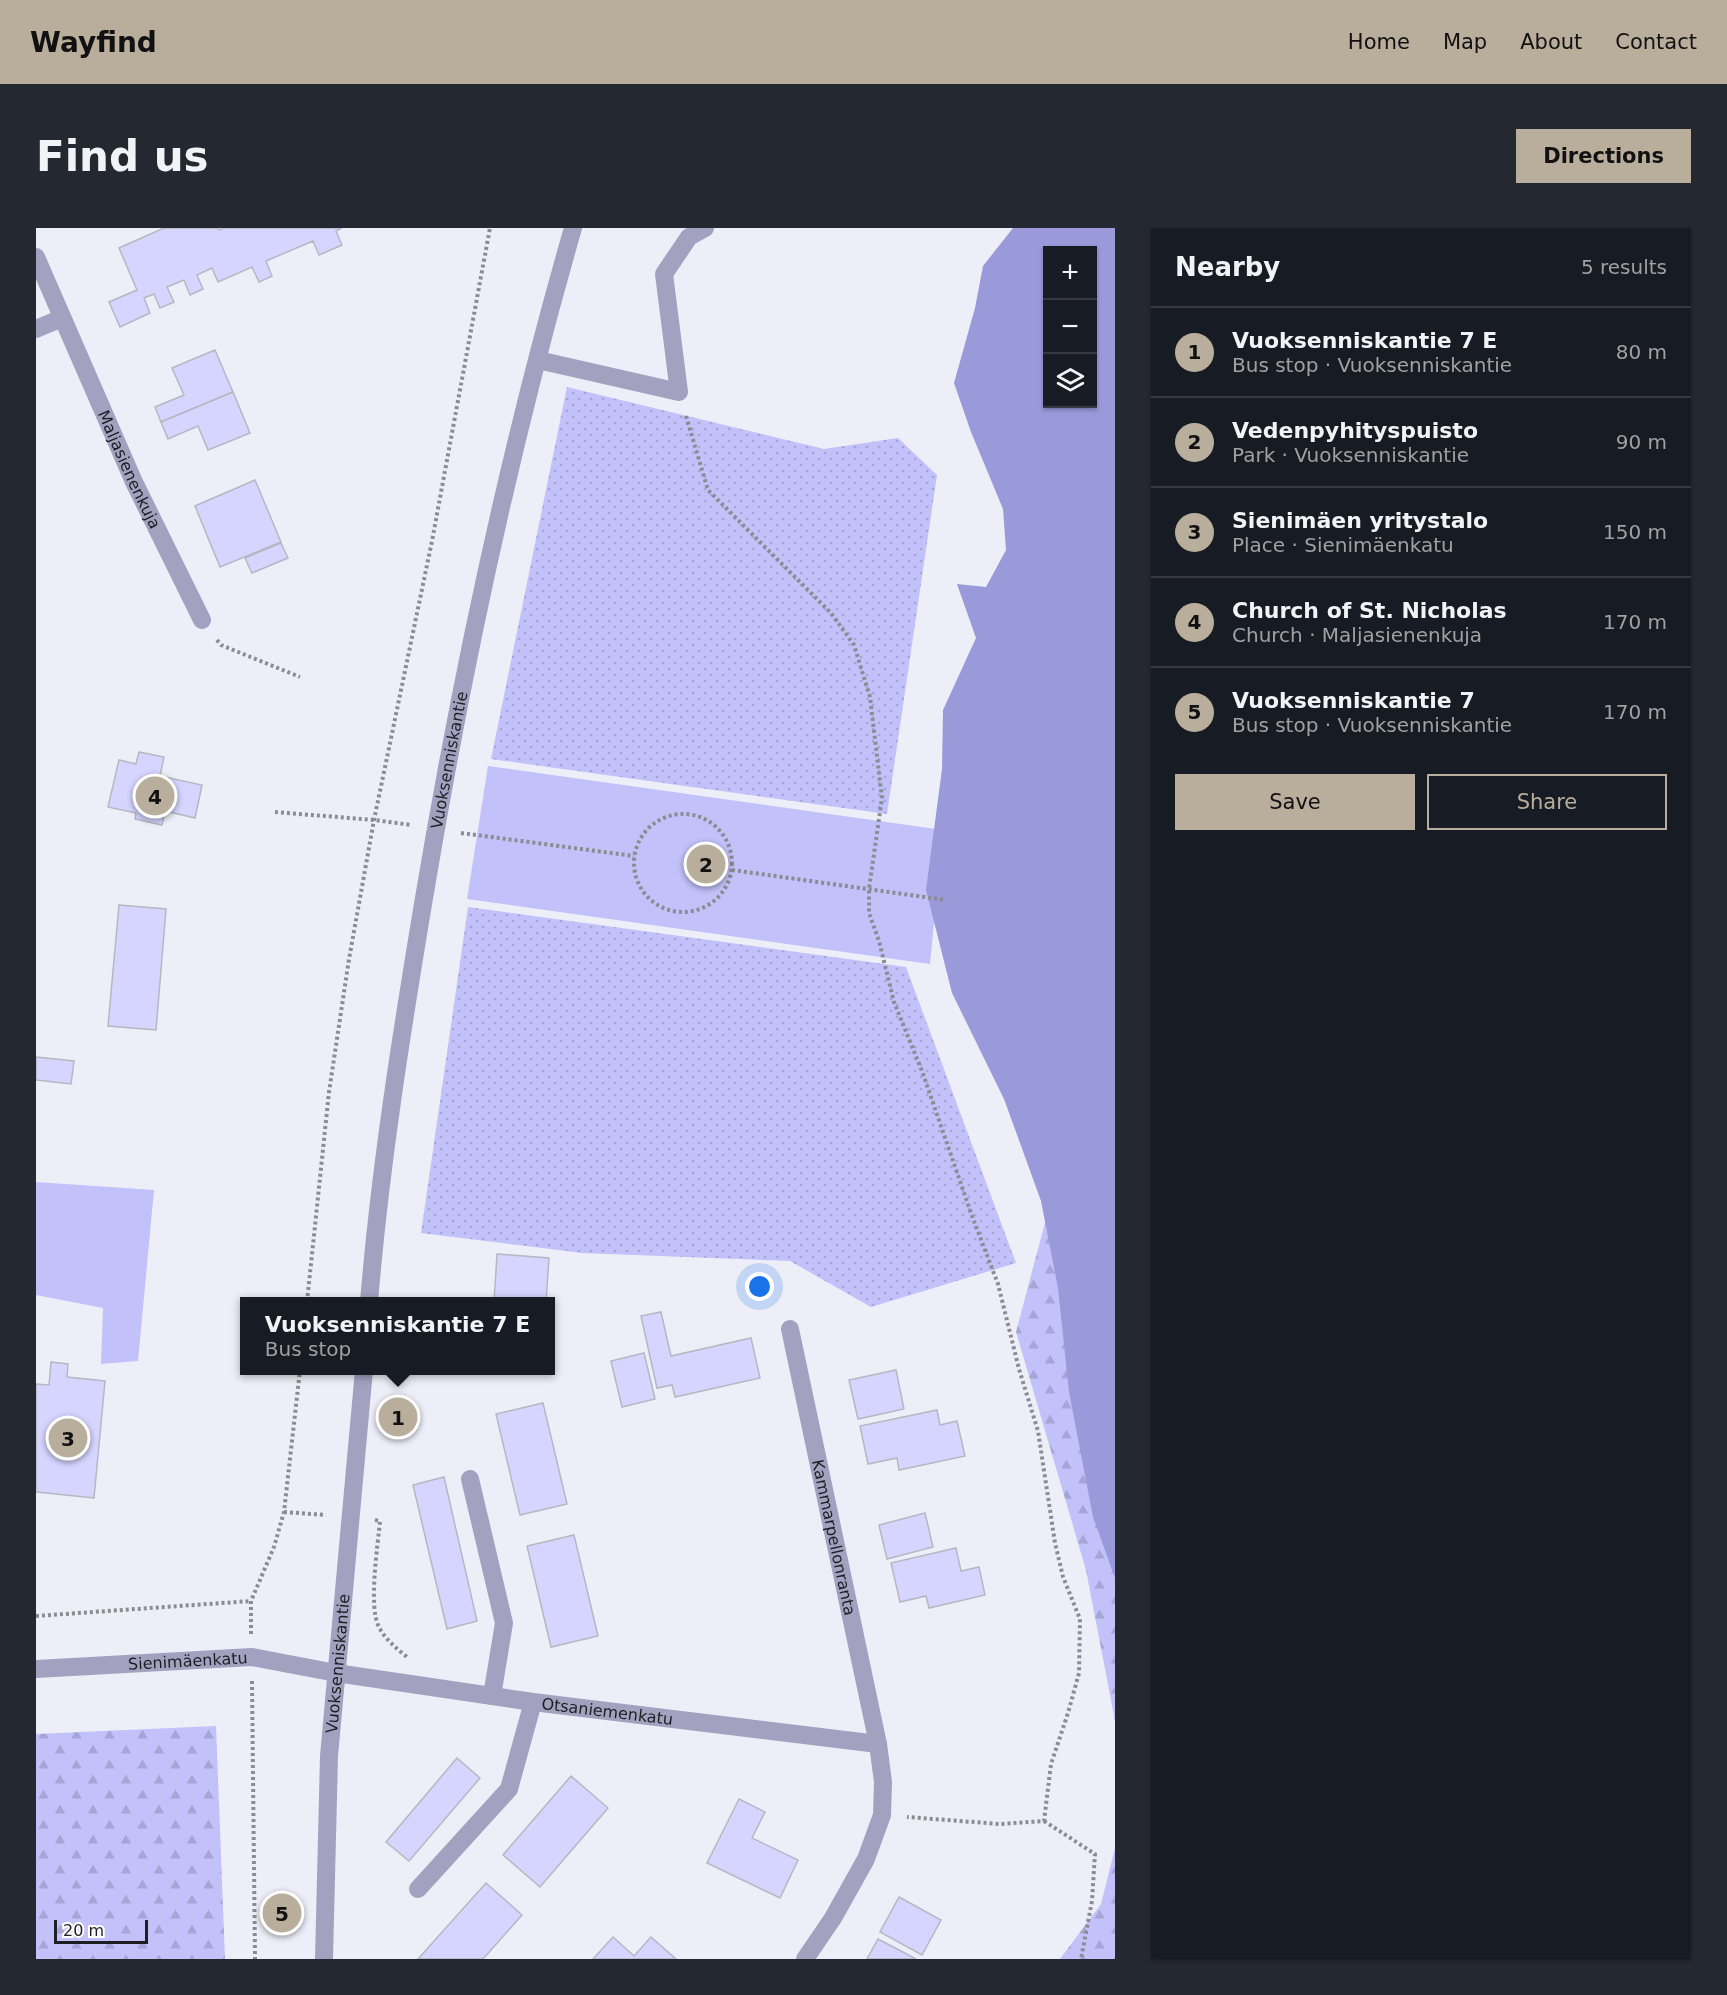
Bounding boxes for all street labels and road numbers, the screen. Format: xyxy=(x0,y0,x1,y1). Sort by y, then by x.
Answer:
street label: Maljasienenkuja xyxy=(94,407,164,532)
street label: Vuoksenniskantie xyxy=(427,690,471,831)
street label: Kammarpellonranta xyxy=(808,1458,859,1617)
street label: Vuoksenniskantie xyxy=(322,1593,354,1734)
street label: Sienimäenkatu xyxy=(128,1648,248,1674)
street label: Otsaniemenkatu xyxy=(541,1694,674,1729)

